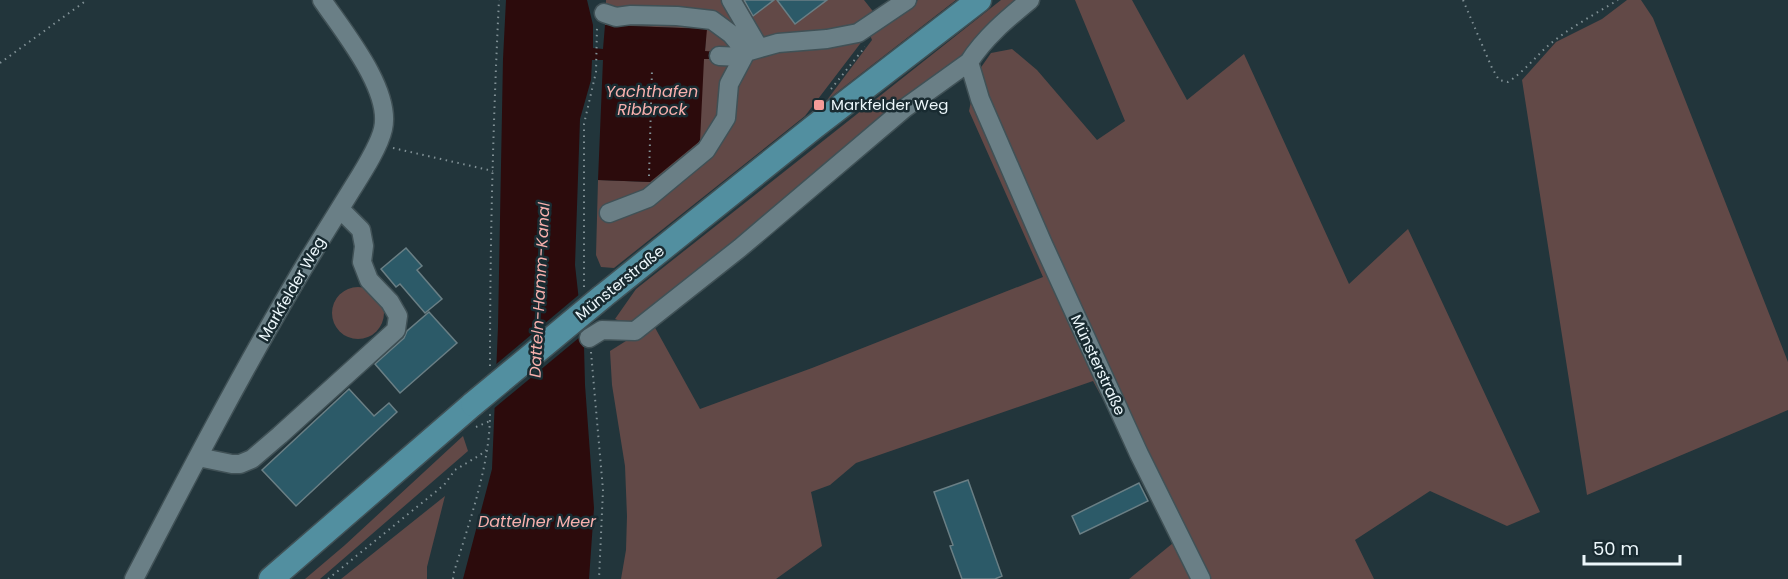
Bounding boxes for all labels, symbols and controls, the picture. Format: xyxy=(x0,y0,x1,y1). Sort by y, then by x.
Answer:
water label: Yachthafen Ribbrock xyxy=(606,80,698,121)
place label: Markfelder Weg xyxy=(831,94,948,115)
marker: Markfelder Weg xyxy=(812,98,826,112)
water label: Datteln-Hamm-Kanal xyxy=(523,202,556,378)
street label: Markfelder Weg xyxy=(253,233,330,345)
street label: Münsterstraße xyxy=(571,240,669,325)
street label: Münsterstraße xyxy=(1066,311,1131,419)
water label: Dattelner Meer xyxy=(478,510,597,533)
scale bar xyxy=(1584,528,1680,566)
text: 50 m xyxy=(1593,536,1639,561)

